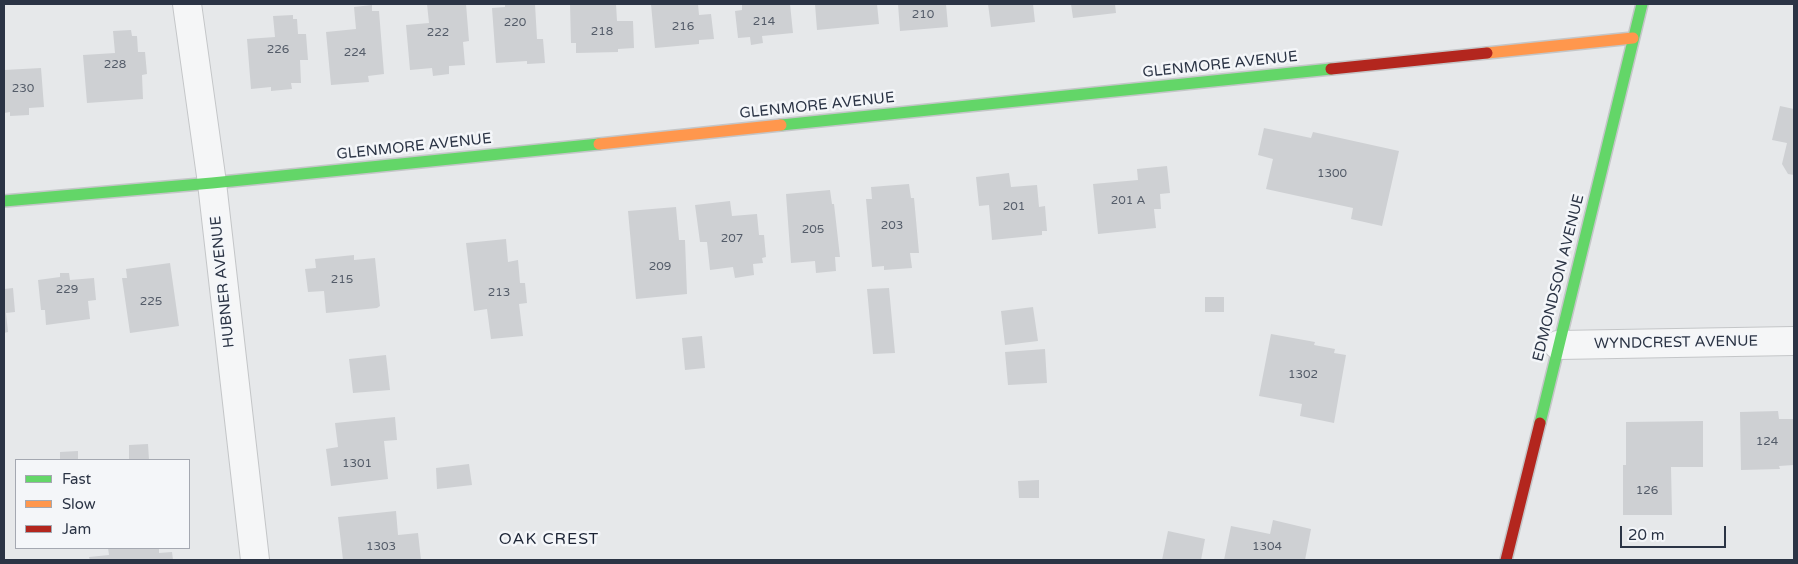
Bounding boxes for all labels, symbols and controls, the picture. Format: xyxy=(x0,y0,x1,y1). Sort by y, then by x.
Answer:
house number: 210 xyxy=(912,8,934,22)
house number: 214 xyxy=(753,15,775,29)
house number: 220 xyxy=(504,16,526,30)
house number: 216 xyxy=(672,20,694,34)
house number: 218 xyxy=(591,25,613,39)
house number: 222 xyxy=(427,26,449,40)
house number: 226 xyxy=(267,43,289,57)
house number: 224 xyxy=(344,46,366,60)
street label: GLENMORE AVENUE xyxy=(1142,48,1298,82)
house number: 228 xyxy=(104,58,126,72)
house number: 230 xyxy=(12,82,34,96)
street label: GLENMORE AVENUE xyxy=(739,89,895,123)
street label: GLENMORE AVENUE xyxy=(336,130,492,164)
house number: 1300 xyxy=(1317,167,1347,181)
street label: EDMONDSON AVENUE xyxy=(1530,193,1588,363)
house number: 201 A xyxy=(1111,194,1145,208)
house number: 201 xyxy=(1003,200,1025,214)
street label: HUBNER AVENUE xyxy=(207,215,239,349)
house number: 203 xyxy=(881,219,903,233)
house number: 205 xyxy=(802,223,824,237)
house number: 207 xyxy=(721,232,743,246)
house number: 209 xyxy=(649,260,671,274)
house number: 215 xyxy=(331,273,353,287)
house number: 229 xyxy=(56,283,78,297)
house number: 213 xyxy=(488,286,510,300)
house number: 225 xyxy=(140,295,162,309)
street label: WYNDCREST AVENUE xyxy=(1594,333,1758,353)
house number: 1302 xyxy=(1288,368,1318,382)
house number: 124 xyxy=(1756,435,1778,449)
house number: 1301 xyxy=(342,457,372,471)
legend xyxy=(15,459,190,549)
text: Fast xyxy=(62,470,91,488)
house number: 126 xyxy=(1636,484,1658,498)
text: Slow xyxy=(62,495,96,513)
scale bar xyxy=(1623,516,1729,548)
text: Jam xyxy=(62,520,91,538)
text: 20 m xyxy=(1628,526,1665,544)
district label: OAK CREST xyxy=(498,530,600,550)
house number: 1303 xyxy=(366,540,396,554)
house number: 1304 xyxy=(1252,540,1282,554)

